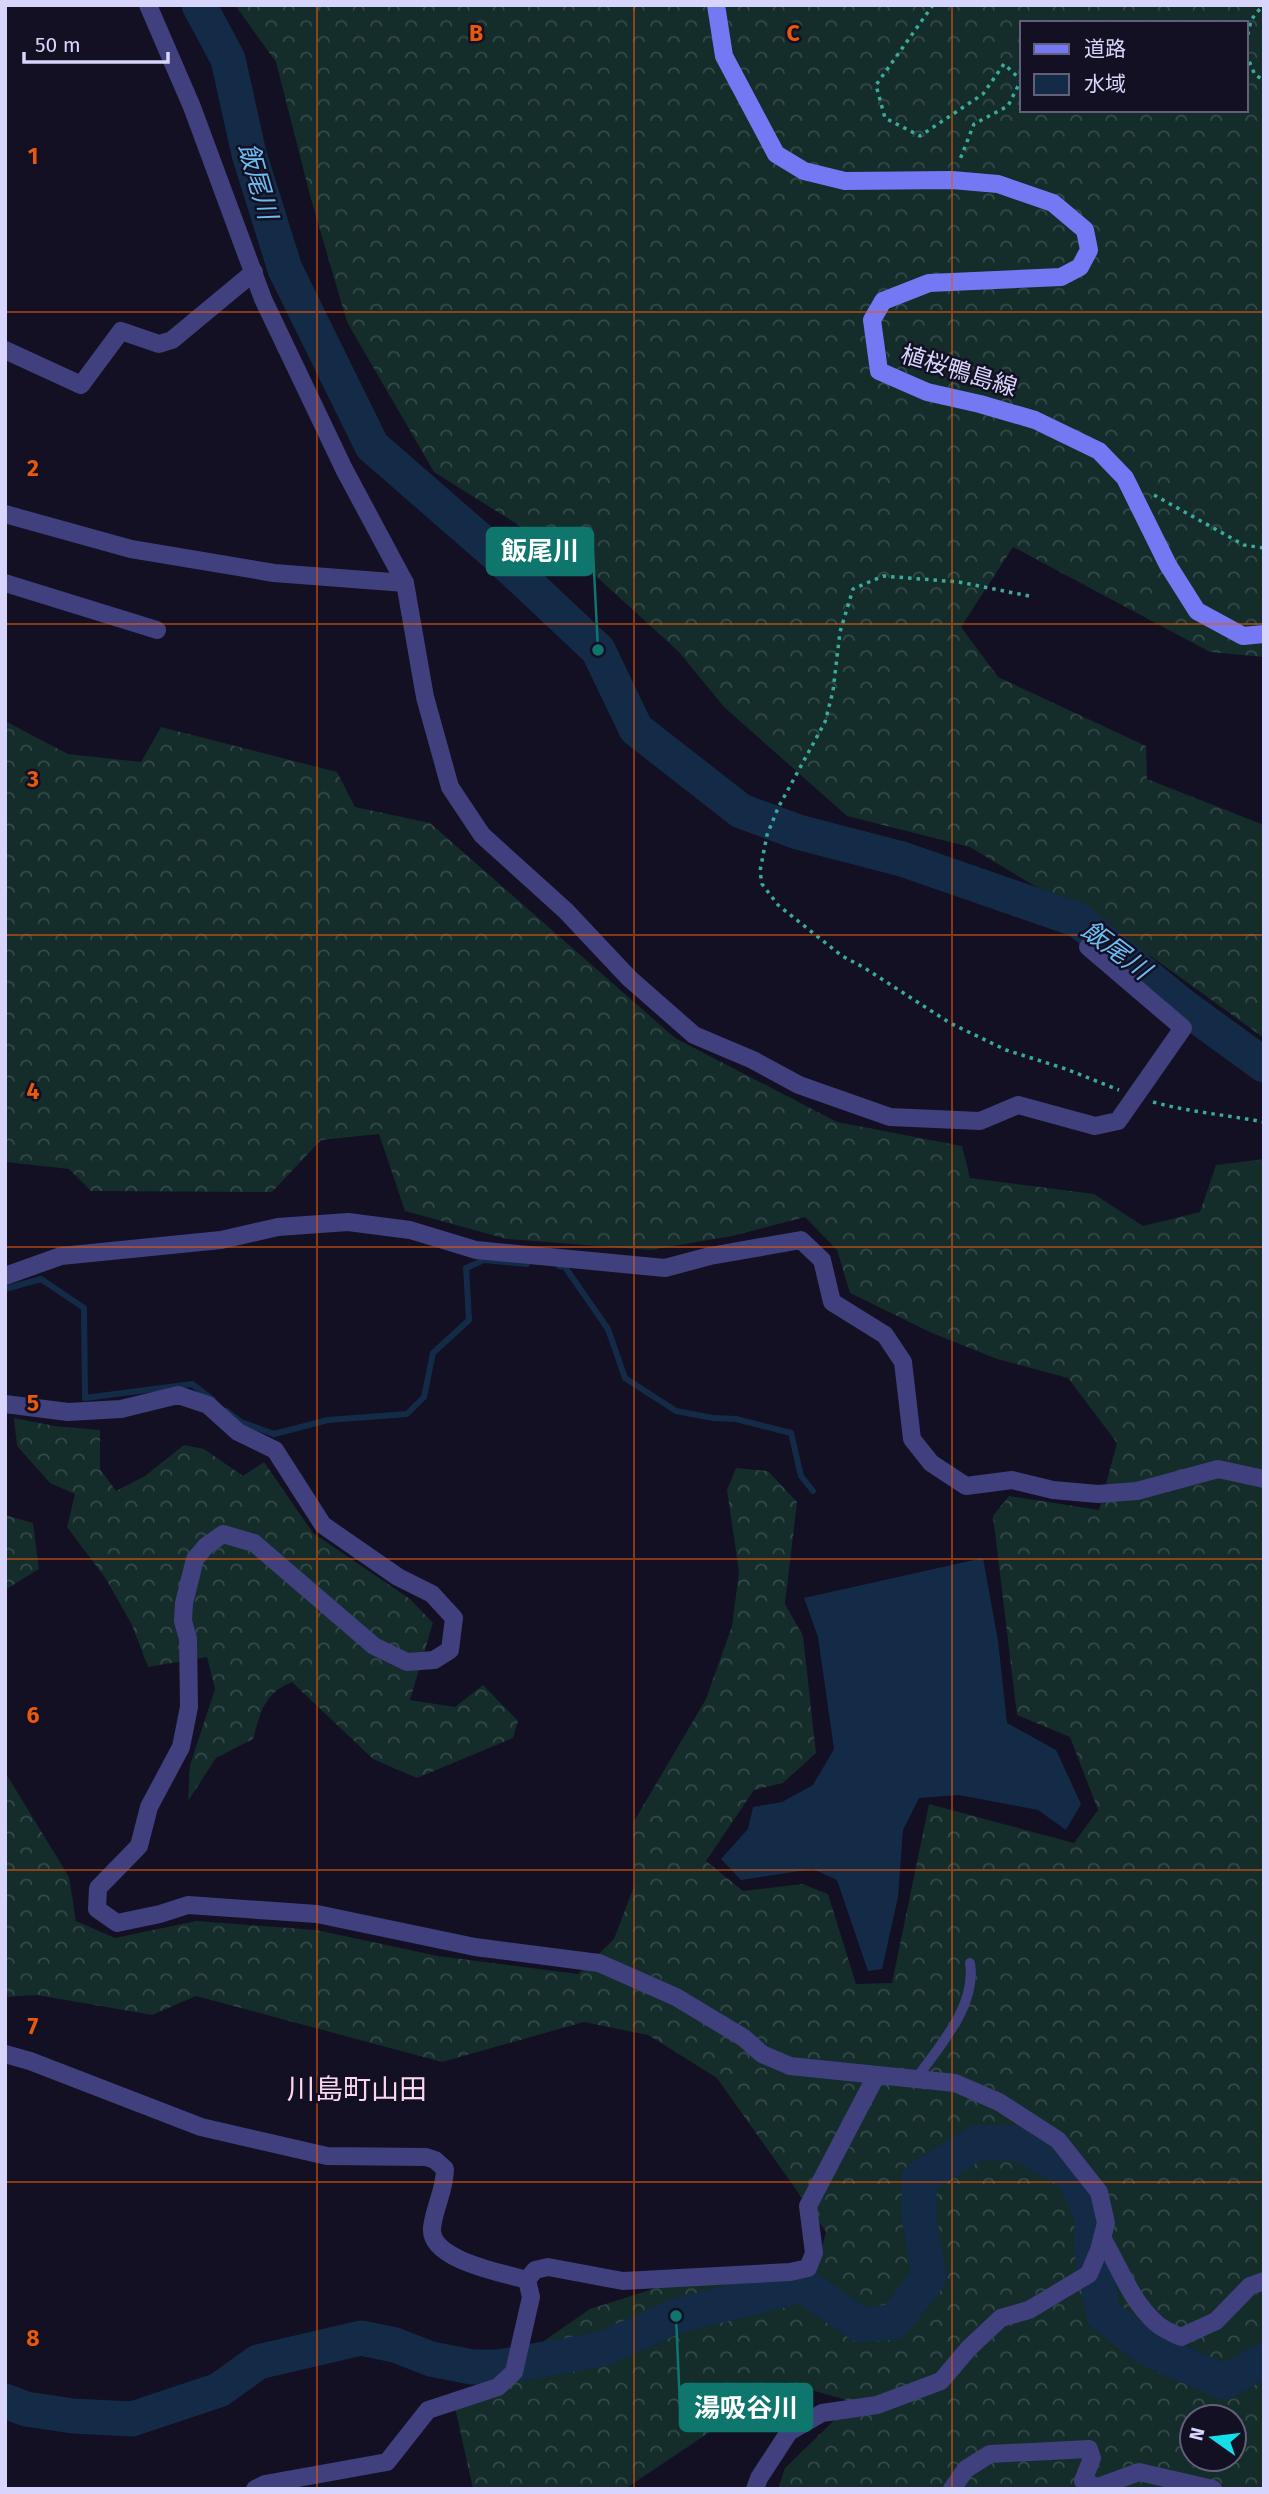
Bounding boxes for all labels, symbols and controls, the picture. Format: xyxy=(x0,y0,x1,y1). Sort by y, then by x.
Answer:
text: B xyxy=(469,19,483,47)
text: C xyxy=(786,19,800,47)
scale bar xyxy=(24,21,168,65)
legend xyxy=(1020,21,1248,112)
text: 50 m xyxy=(35,32,81,58)
text: 道路 xyxy=(1084,36,1126,62)
text: 水域 xyxy=(1084,71,1126,97)
water label: 飯尾川 xyxy=(232,139,284,226)
text: 1 xyxy=(28,142,38,170)
street label: 植桜鴨島線 xyxy=(898,340,1020,402)
text: 2 xyxy=(27,454,39,482)
callout: 飯尾川 xyxy=(487,528,593,575)
text: 飯尾川 xyxy=(501,536,579,567)
text: 3 xyxy=(26,765,39,793)
water label: 飯尾川 xyxy=(1075,915,1159,988)
text: 4 xyxy=(27,1077,40,1105)
text: 5 xyxy=(27,1389,39,1417)
text: 6 xyxy=(27,1701,40,1729)
text: 7 xyxy=(28,2012,39,2040)
district label: 川島町山田 xyxy=(287,2073,427,2106)
text: 8 xyxy=(26,2324,40,2352)
callout: 湯吸谷川 xyxy=(680,2384,812,2431)
text: 湯吸谷川 xyxy=(694,2393,798,2424)
north arrow xyxy=(1178,2403,1248,2473)
text: N xyxy=(1184,2425,1210,2443)

